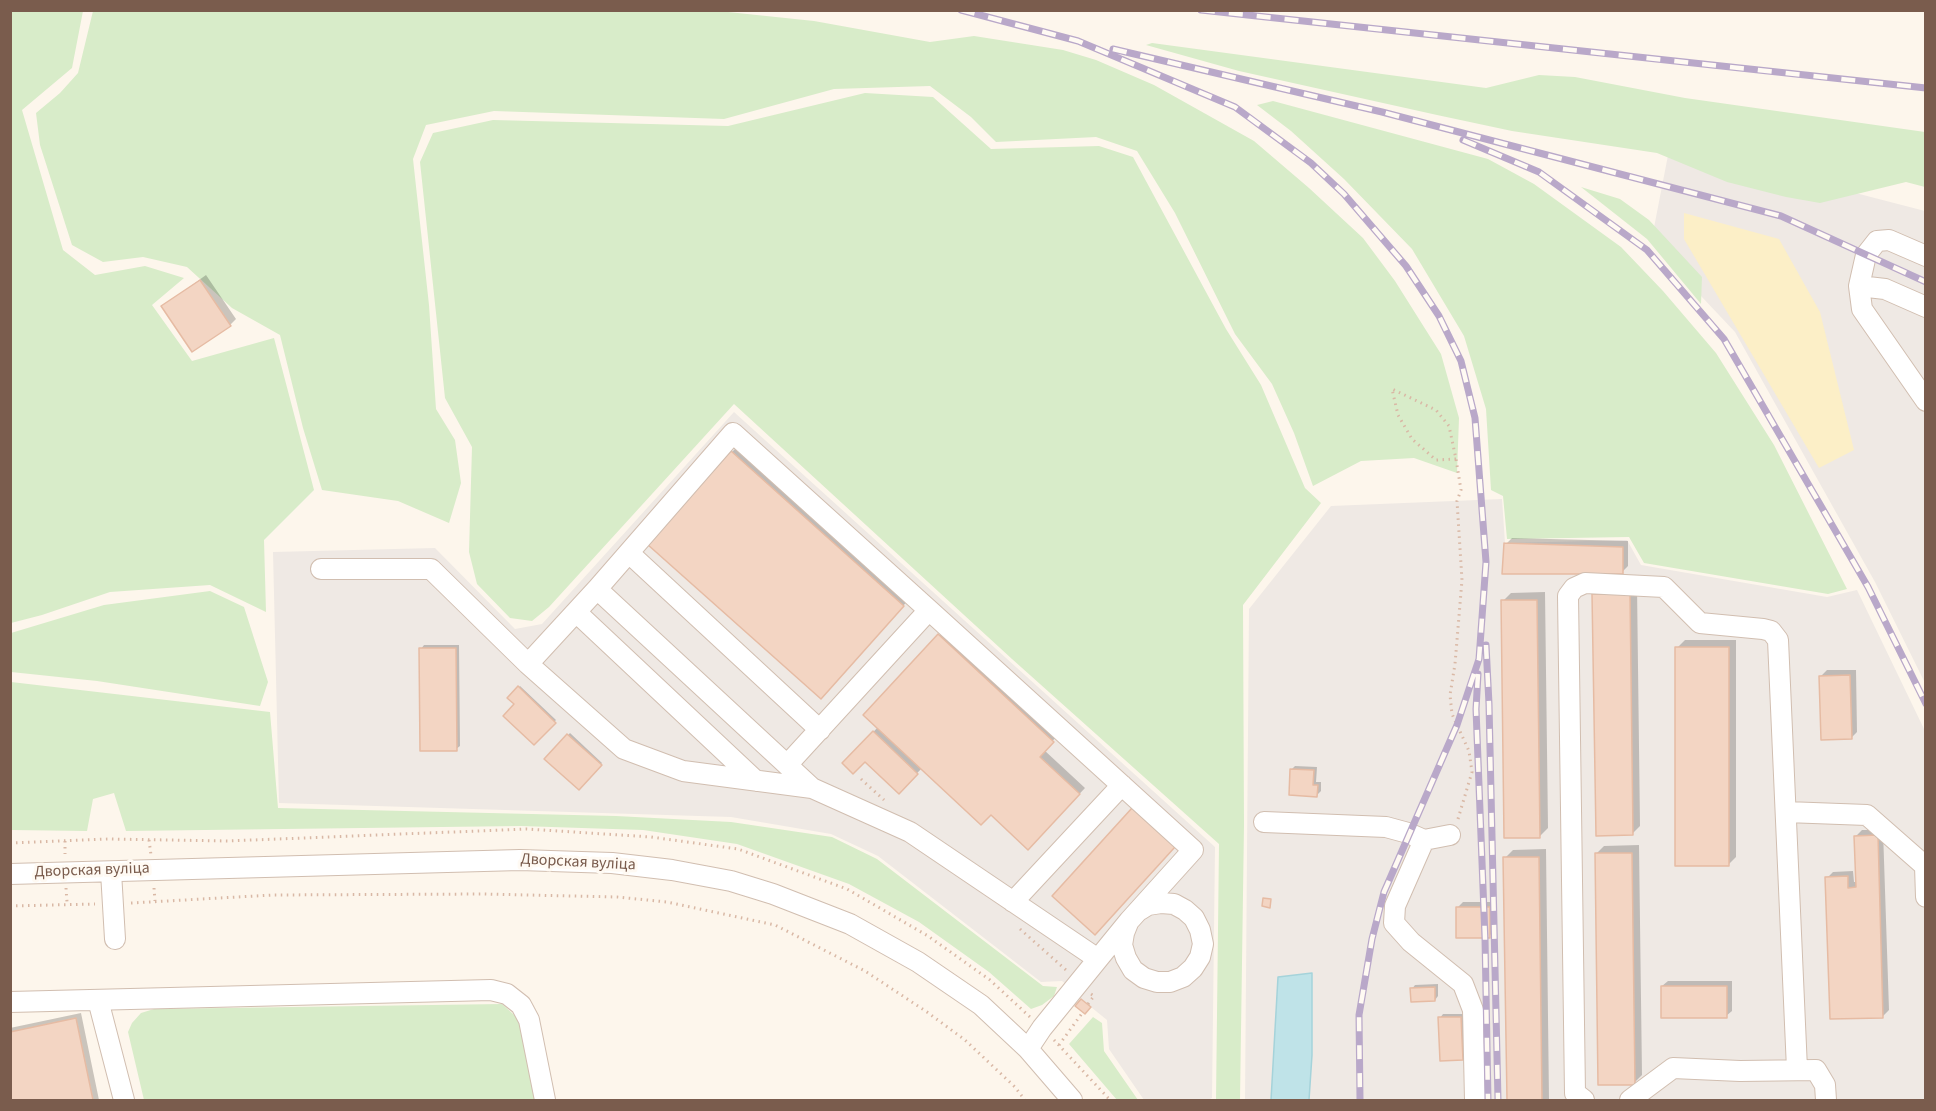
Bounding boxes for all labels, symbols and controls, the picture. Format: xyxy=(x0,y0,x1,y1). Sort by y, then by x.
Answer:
street label: Дворская вуліца xyxy=(520,850,636,876)
street label: Дворская вуліца xyxy=(34,859,150,883)

